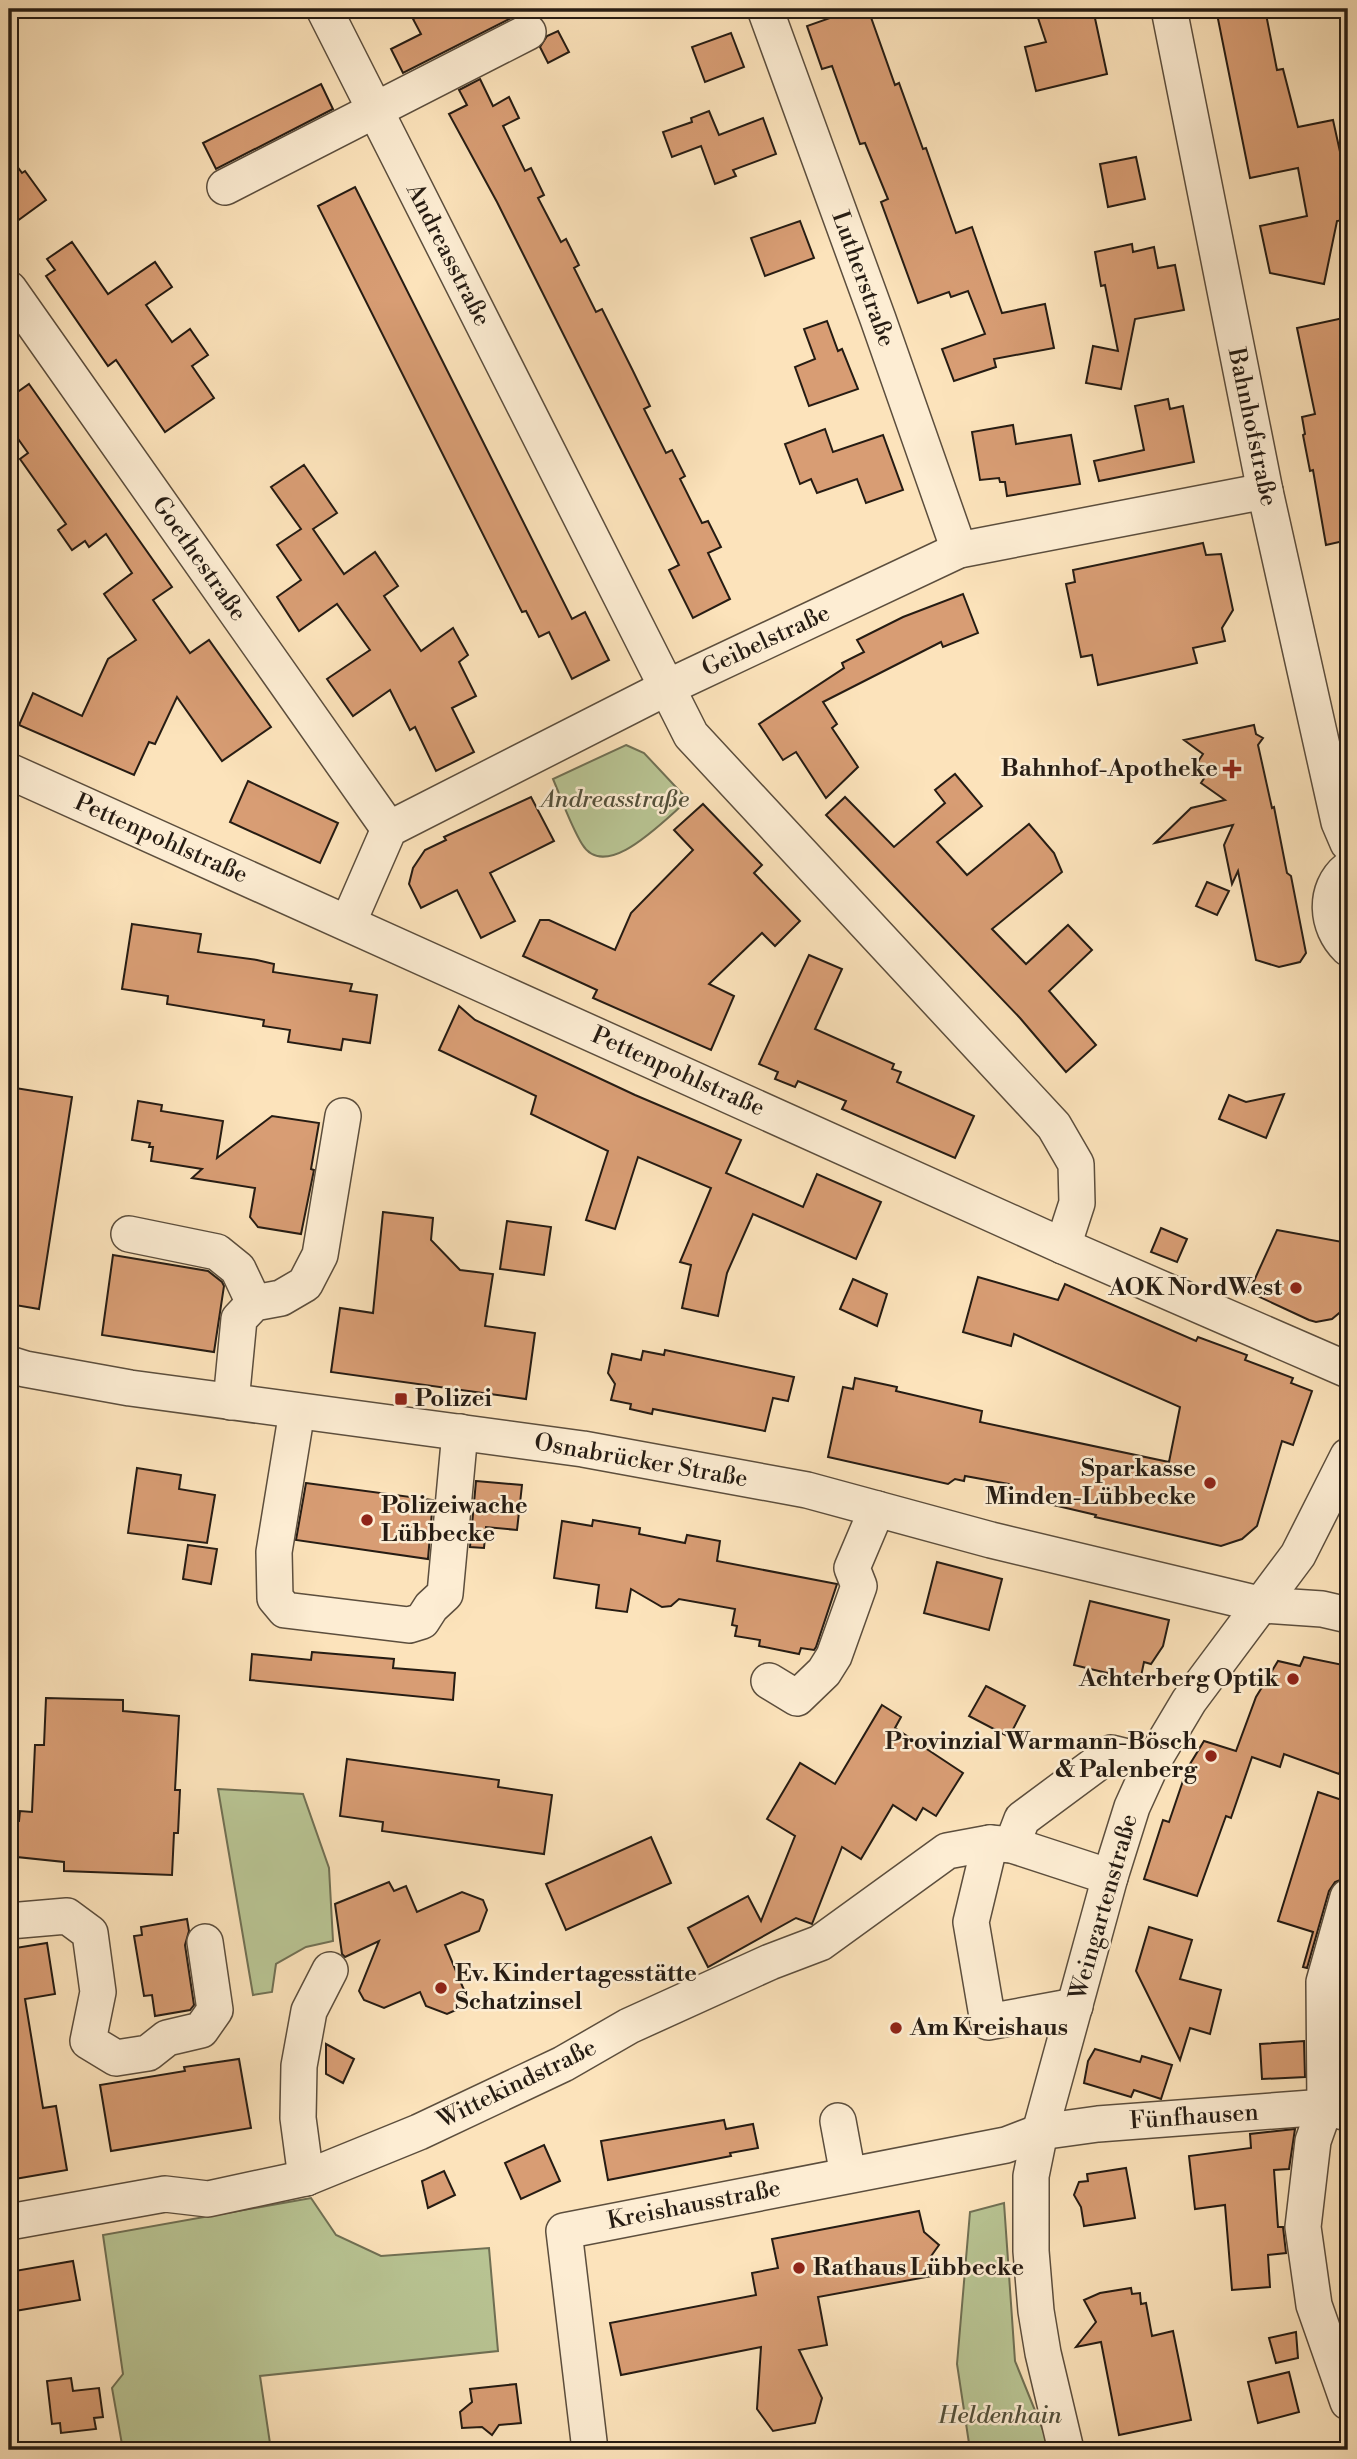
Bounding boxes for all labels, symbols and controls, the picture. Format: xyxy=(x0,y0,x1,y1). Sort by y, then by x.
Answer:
street label: Andreasstraße xyxy=(399,178,497,332)
street label: Lutherstraße xyxy=(825,207,901,351)
street label: Bahnhofstraße xyxy=(1220,344,1283,509)
street label: Goethestraße xyxy=(145,491,253,627)
street label: Geibelstraße xyxy=(697,598,835,684)
place label: Bahnhof-Apotheke xyxy=(1001,754,1218,784)
marker: Bahnhof-Apotheke xyxy=(1224,761,1240,777)
park label: Andreasstraße xyxy=(538,785,689,815)
street label: Pettenpohlstraße xyxy=(70,787,252,891)
street label: Pettenpohlstraße xyxy=(587,1020,769,1124)
place label: AOK NordWest xyxy=(1108,1273,1282,1303)
marker: AOK NordWest xyxy=(1288,1280,1304,1296)
place label: Polizei xyxy=(415,1384,492,1414)
marker: Polizei xyxy=(393,1391,409,1407)
street label: Osnabrücker Straße xyxy=(532,1427,750,1495)
place label: Sparkasse Minden-Lübbecke xyxy=(985,1454,1196,1512)
marker: Sparkasse Minden-Lübbecke xyxy=(1202,1475,1218,1491)
place label: Polizeiwache Lübbecke xyxy=(381,1491,528,1549)
marker: Polizeiwache Lübbecke xyxy=(359,1512,375,1528)
place label: Achterberg Optik xyxy=(1078,1664,1280,1694)
marker: Achterberg Optik xyxy=(1285,1671,1301,1687)
place label: Provinzial Warmann-Bösch & Palenberg xyxy=(885,1727,1198,1785)
marker: Provinzial Warmann-Bösch & Palenberg xyxy=(1203,1748,1219,1764)
street label: Weingartenstraße xyxy=(1063,1811,1145,2004)
place label: Ev. Kindertagesstätte Schatzinsel xyxy=(455,1959,697,2017)
marker: Ev. Kindertagesstätte Schatzinsel xyxy=(433,1980,449,1996)
place label: Am Kreishaus xyxy=(909,2013,1068,2043)
marker: Am Kreishaus xyxy=(888,2020,904,2036)
street label: Wittekindstraße xyxy=(432,2033,601,2136)
street label: Fünfhausen xyxy=(1128,2098,1260,2136)
street label: Kreishausstraße xyxy=(605,2173,783,2237)
place label: Rathaus Lübbecke xyxy=(813,2253,1024,2283)
marker: Rathaus Lübbecke xyxy=(791,2260,807,2276)
park label: Heldenhain xyxy=(937,2401,1062,2431)

